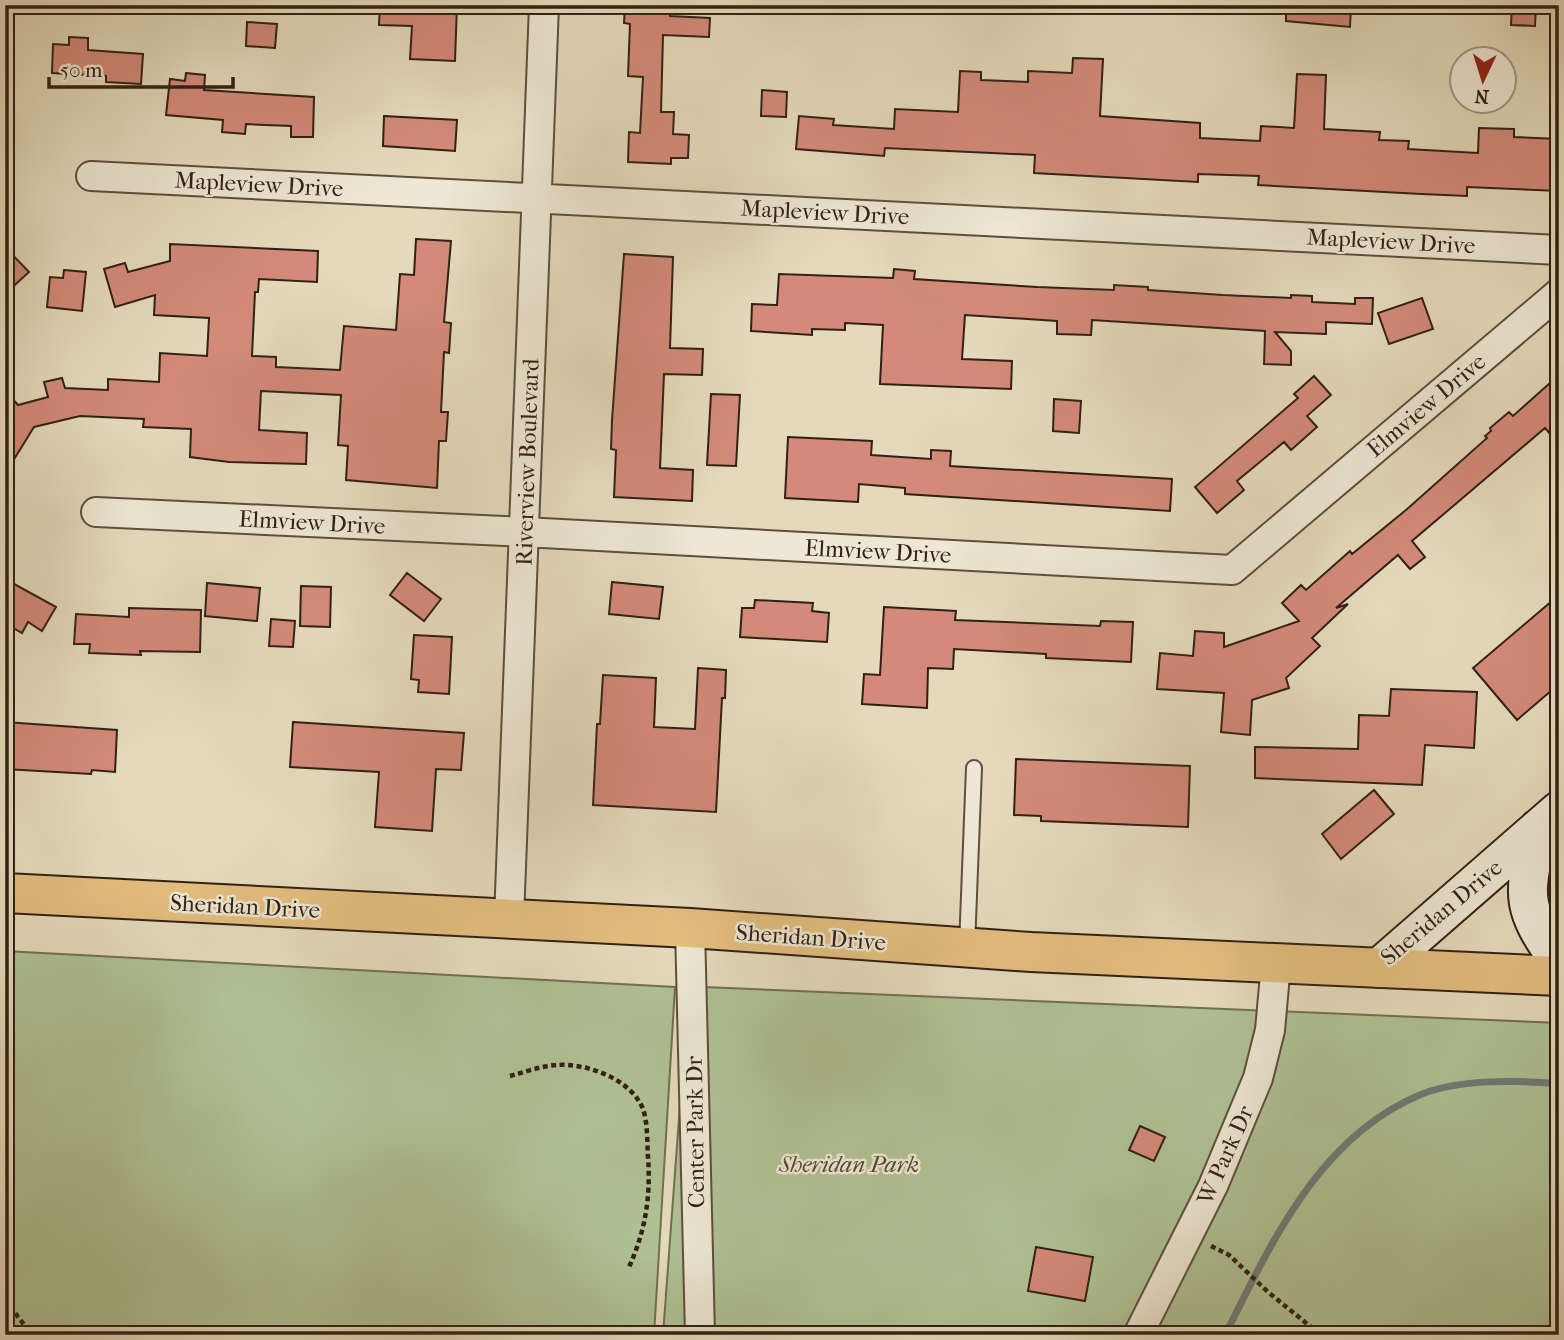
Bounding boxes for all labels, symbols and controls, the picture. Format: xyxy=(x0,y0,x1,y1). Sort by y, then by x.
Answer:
scale bar xyxy=(49,46,233,90)
north arrow xyxy=(1448,46,1518,116)
text: 50 m xyxy=(60,58,103,82)
text: N xyxy=(1473,84,1490,107)
street label: Mapleview Drive xyxy=(174,167,344,202)
street label: Mapleview Drive xyxy=(740,195,910,230)
street label: Mapleview Drive xyxy=(1306,224,1476,259)
street label: Elmview Drive xyxy=(1361,348,1491,463)
street label: Riverview Boulevard xyxy=(510,357,545,566)
street label: Elmview Drive xyxy=(238,505,386,540)
street label: Elmview Drive xyxy=(804,534,952,569)
street label: Sheridan Drive xyxy=(1375,854,1507,971)
street label: Sheridan Drive xyxy=(169,889,321,924)
street label: Sheridan Drive xyxy=(735,919,887,956)
street label: Center Park Dr xyxy=(681,1055,710,1208)
street label: W Park Dr xyxy=(1191,1101,1259,1210)
park label: Sheridan Park xyxy=(778,1151,919,1178)

